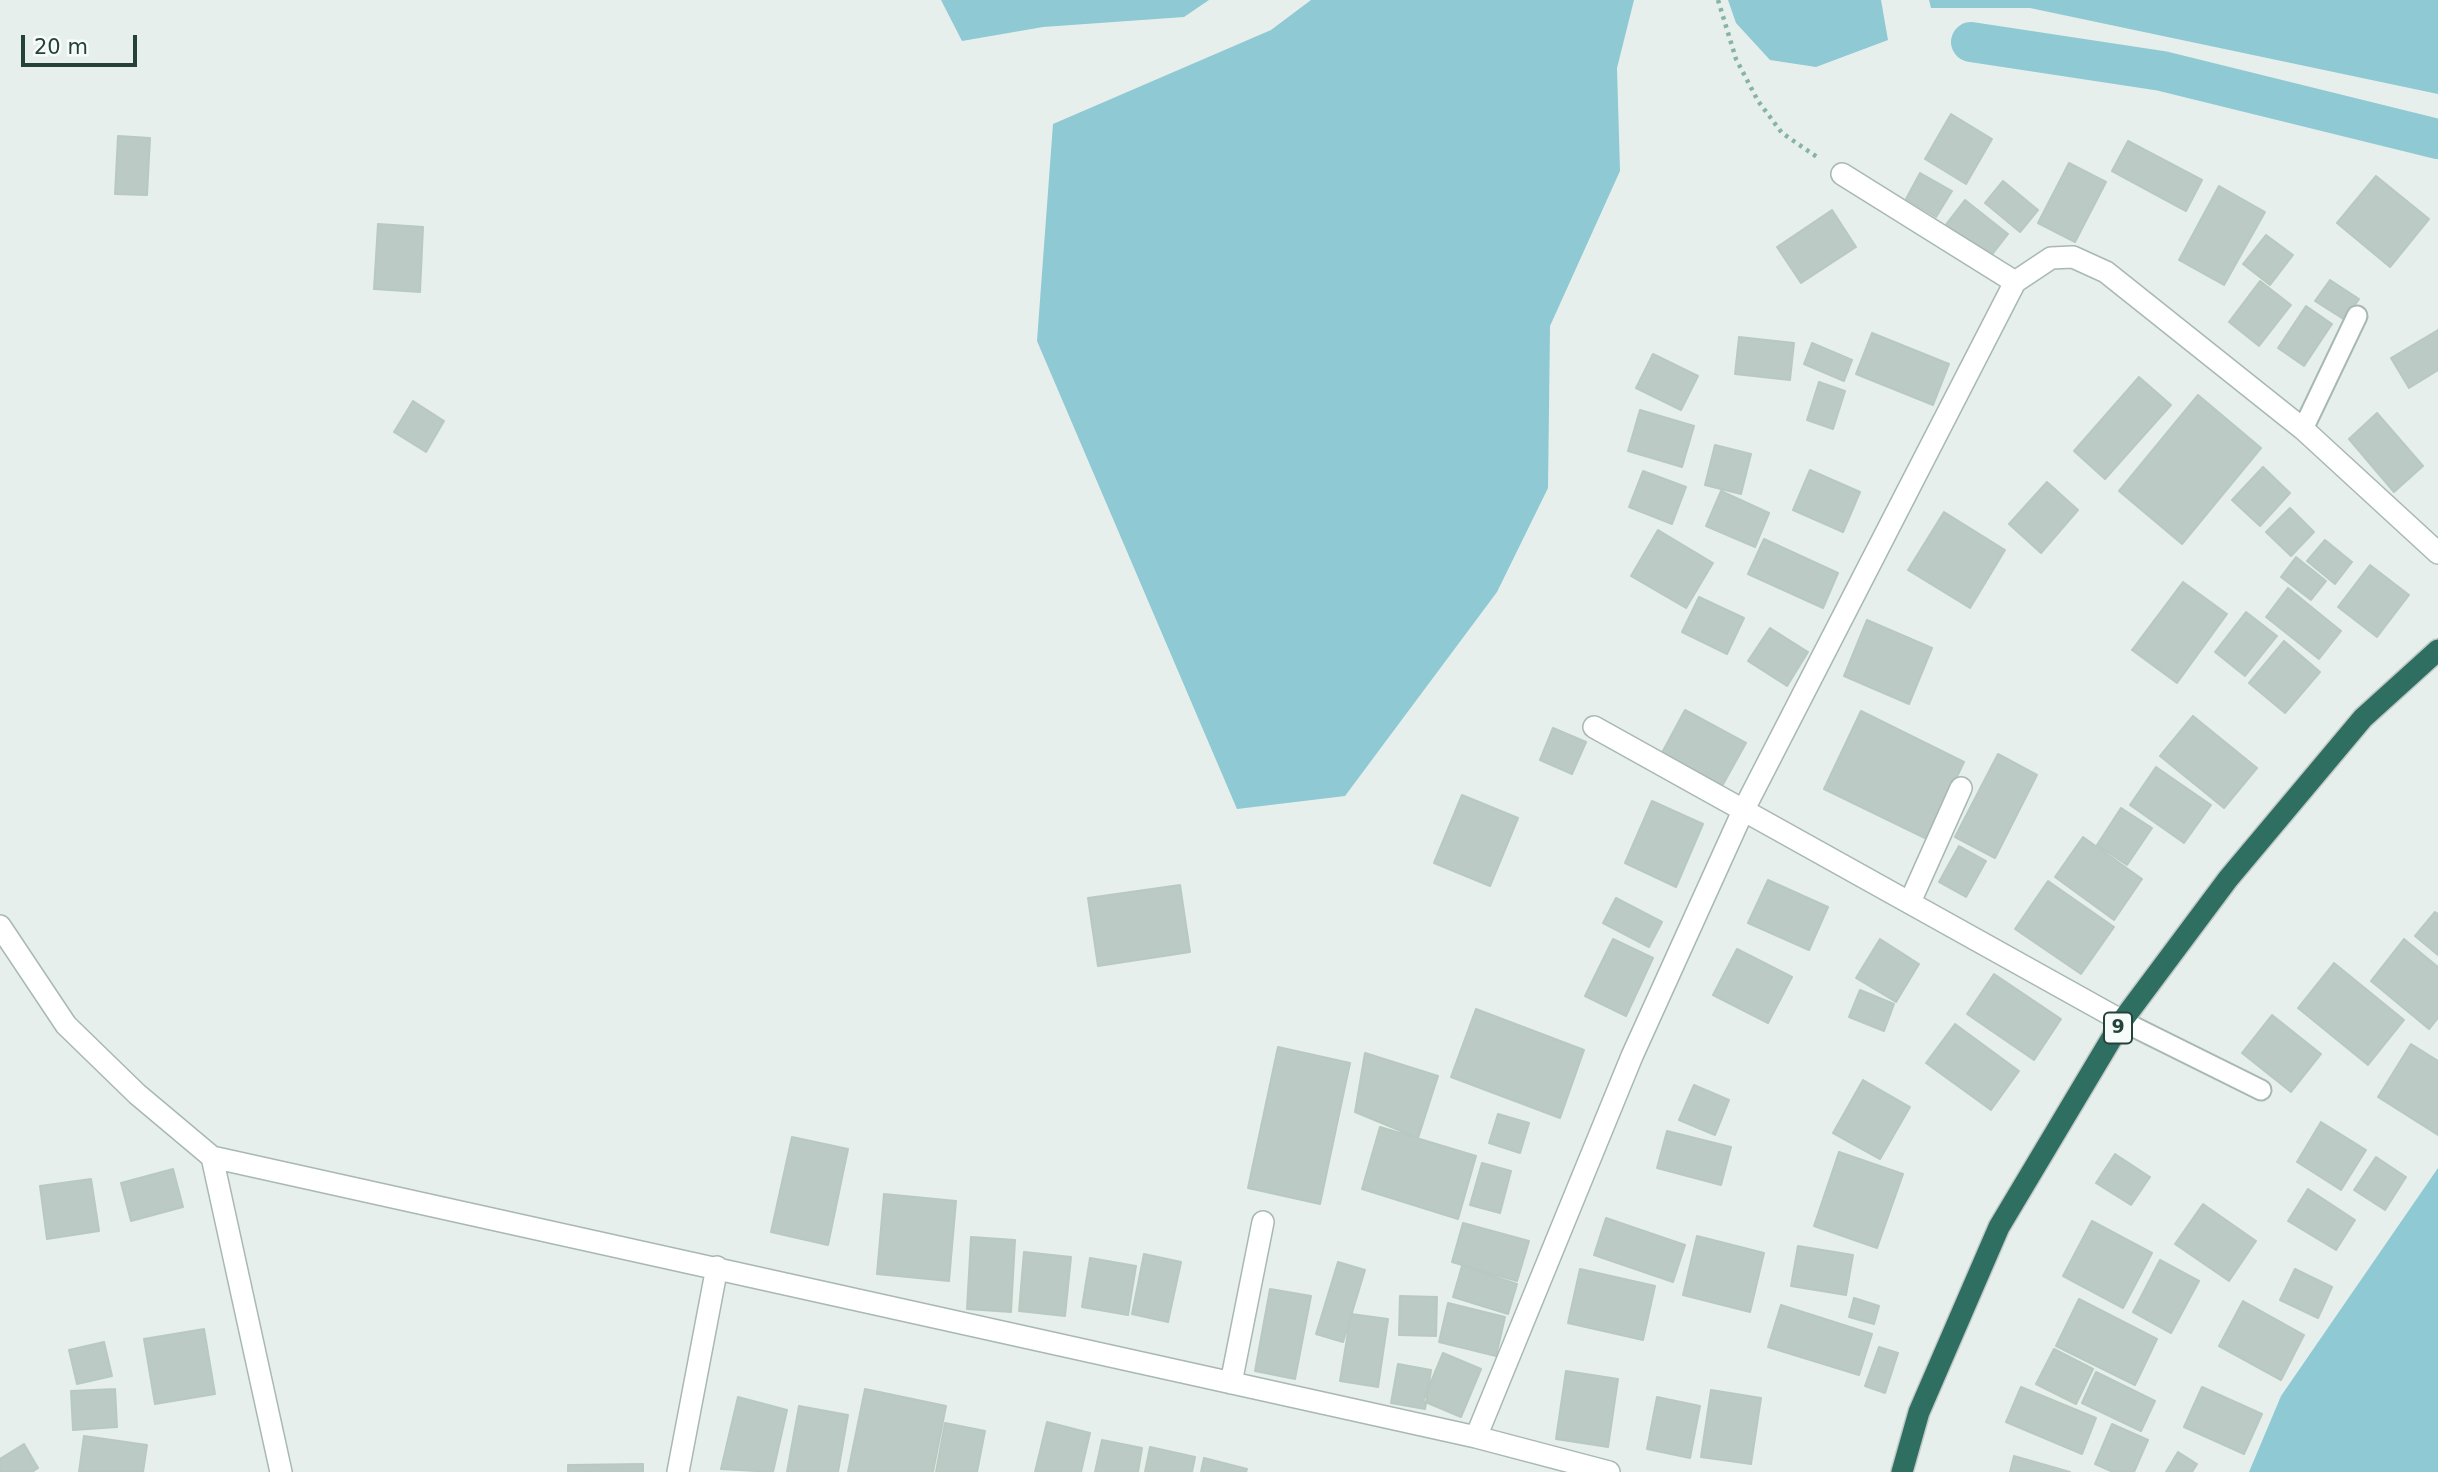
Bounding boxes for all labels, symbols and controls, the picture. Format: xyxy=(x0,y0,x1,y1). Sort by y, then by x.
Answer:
scale bar xyxy=(24,21,140,65)
text: 20 m xyxy=(34,35,88,59)
road number: 9 xyxy=(2104,1012,2132,1044)

